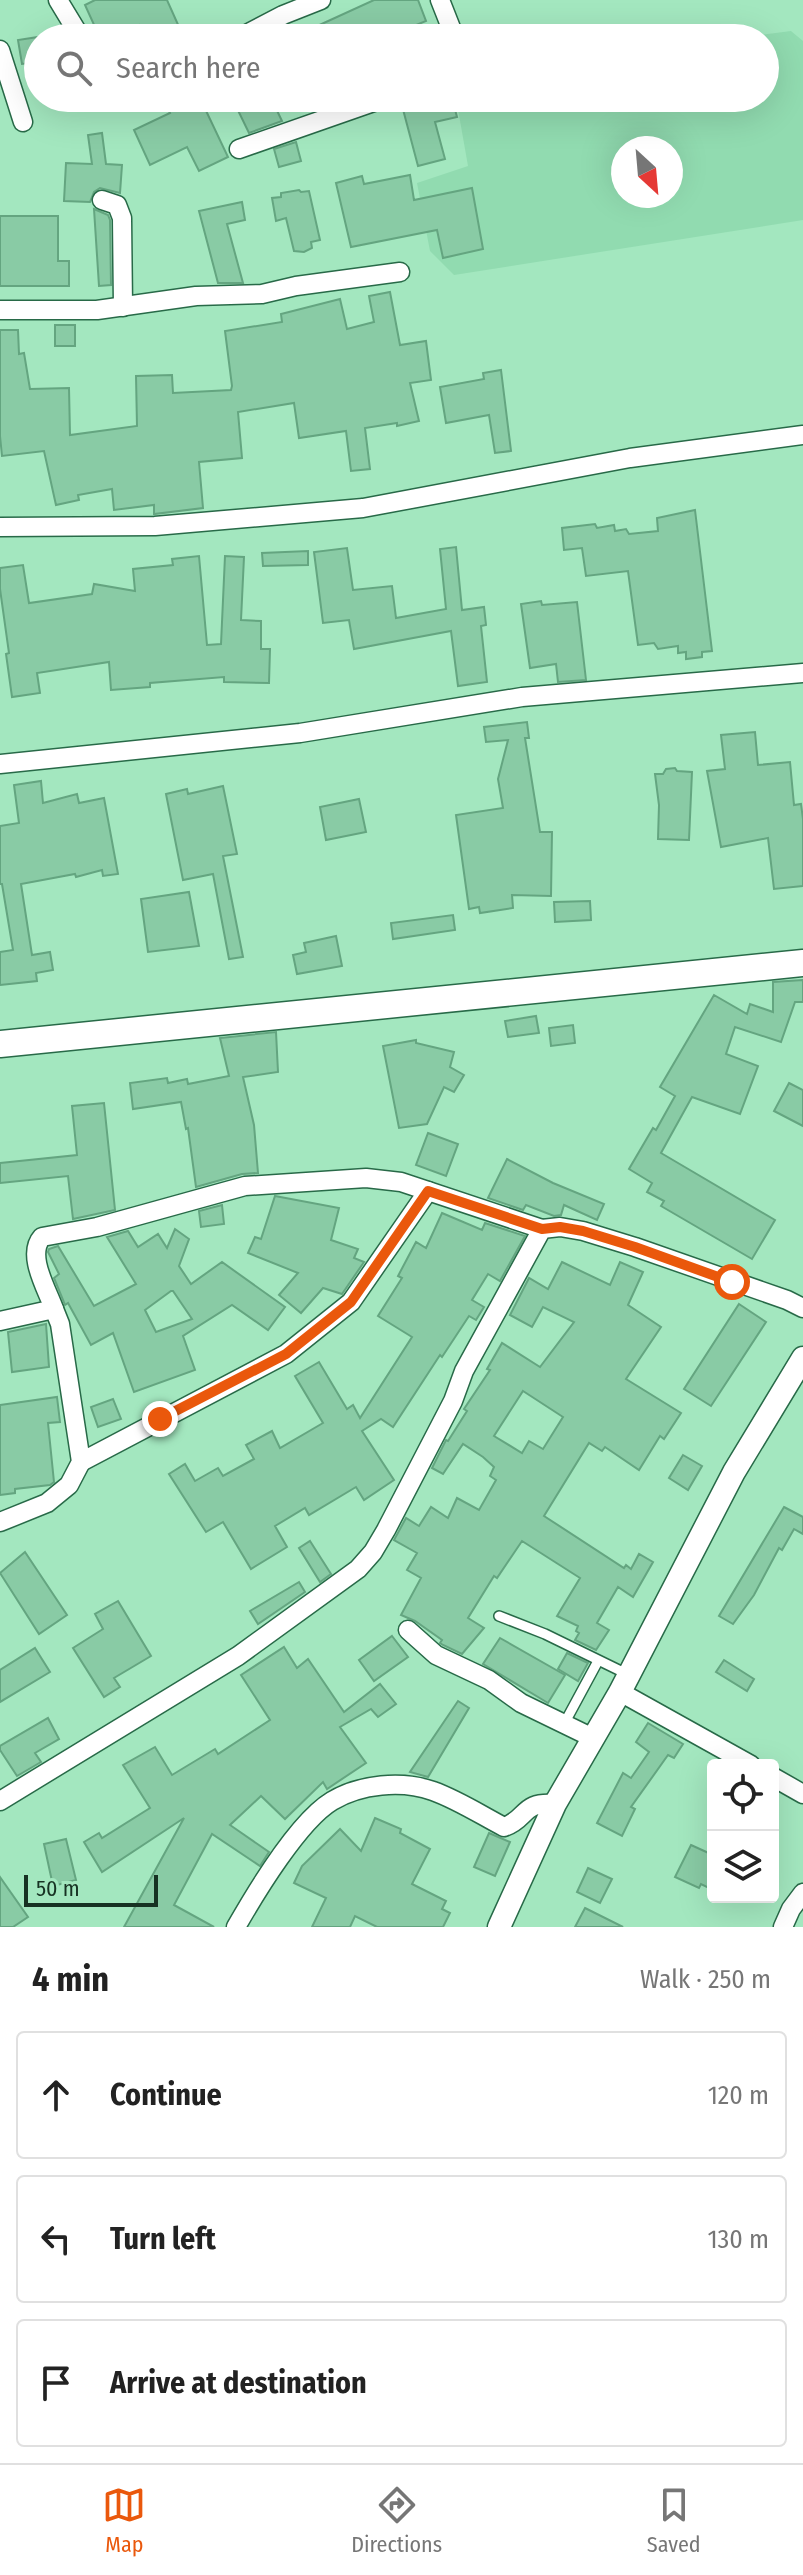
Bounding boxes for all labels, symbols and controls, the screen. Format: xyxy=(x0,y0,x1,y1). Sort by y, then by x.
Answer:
search box xyxy=(24,24,779,112)
icon: search xyxy=(52,46,96,90)
text: Search here xyxy=(116,50,261,86)
north arrow xyxy=(611,136,683,208)
route start xyxy=(714,1264,750,1300)
route end xyxy=(142,1401,178,1437)
map controls xyxy=(707,1759,779,1903)
button: locate xyxy=(707,1759,779,1831)
button: layers xyxy=(707,1831,779,1903)
scale bar xyxy=(24,1871,158,1907)
text: 50 m xyxy=(36,1875,80,1902)
text: 4 min xyxy=(32,1959,109,2000)
text: Walk · 250 m xyxy=(640,1964,771,1995)
icon: ahead xyxy=(34,2073,78,2117)
text: Continue xyxy=(110,2077,222,2113)
text: 120 m xyxy=(708,2080,769,2111)
icon: left xyxy=(34,2217,78,2261)
text: Turn left xyxy=(110,2221,216,2257)
text: 130 m xyxy=(707,2224,769,2255)
icon: arrive xyxy=(34,2361,78,2405)
text: Arrive at destination xyxy=(110,2365,367,2401)
tab: Map xyxy=(102,2483,146,2558)
tab: Directions xyxy=(351,2483,442,2558)
tab: Saved xyxy=(647,2483,701,2558)

